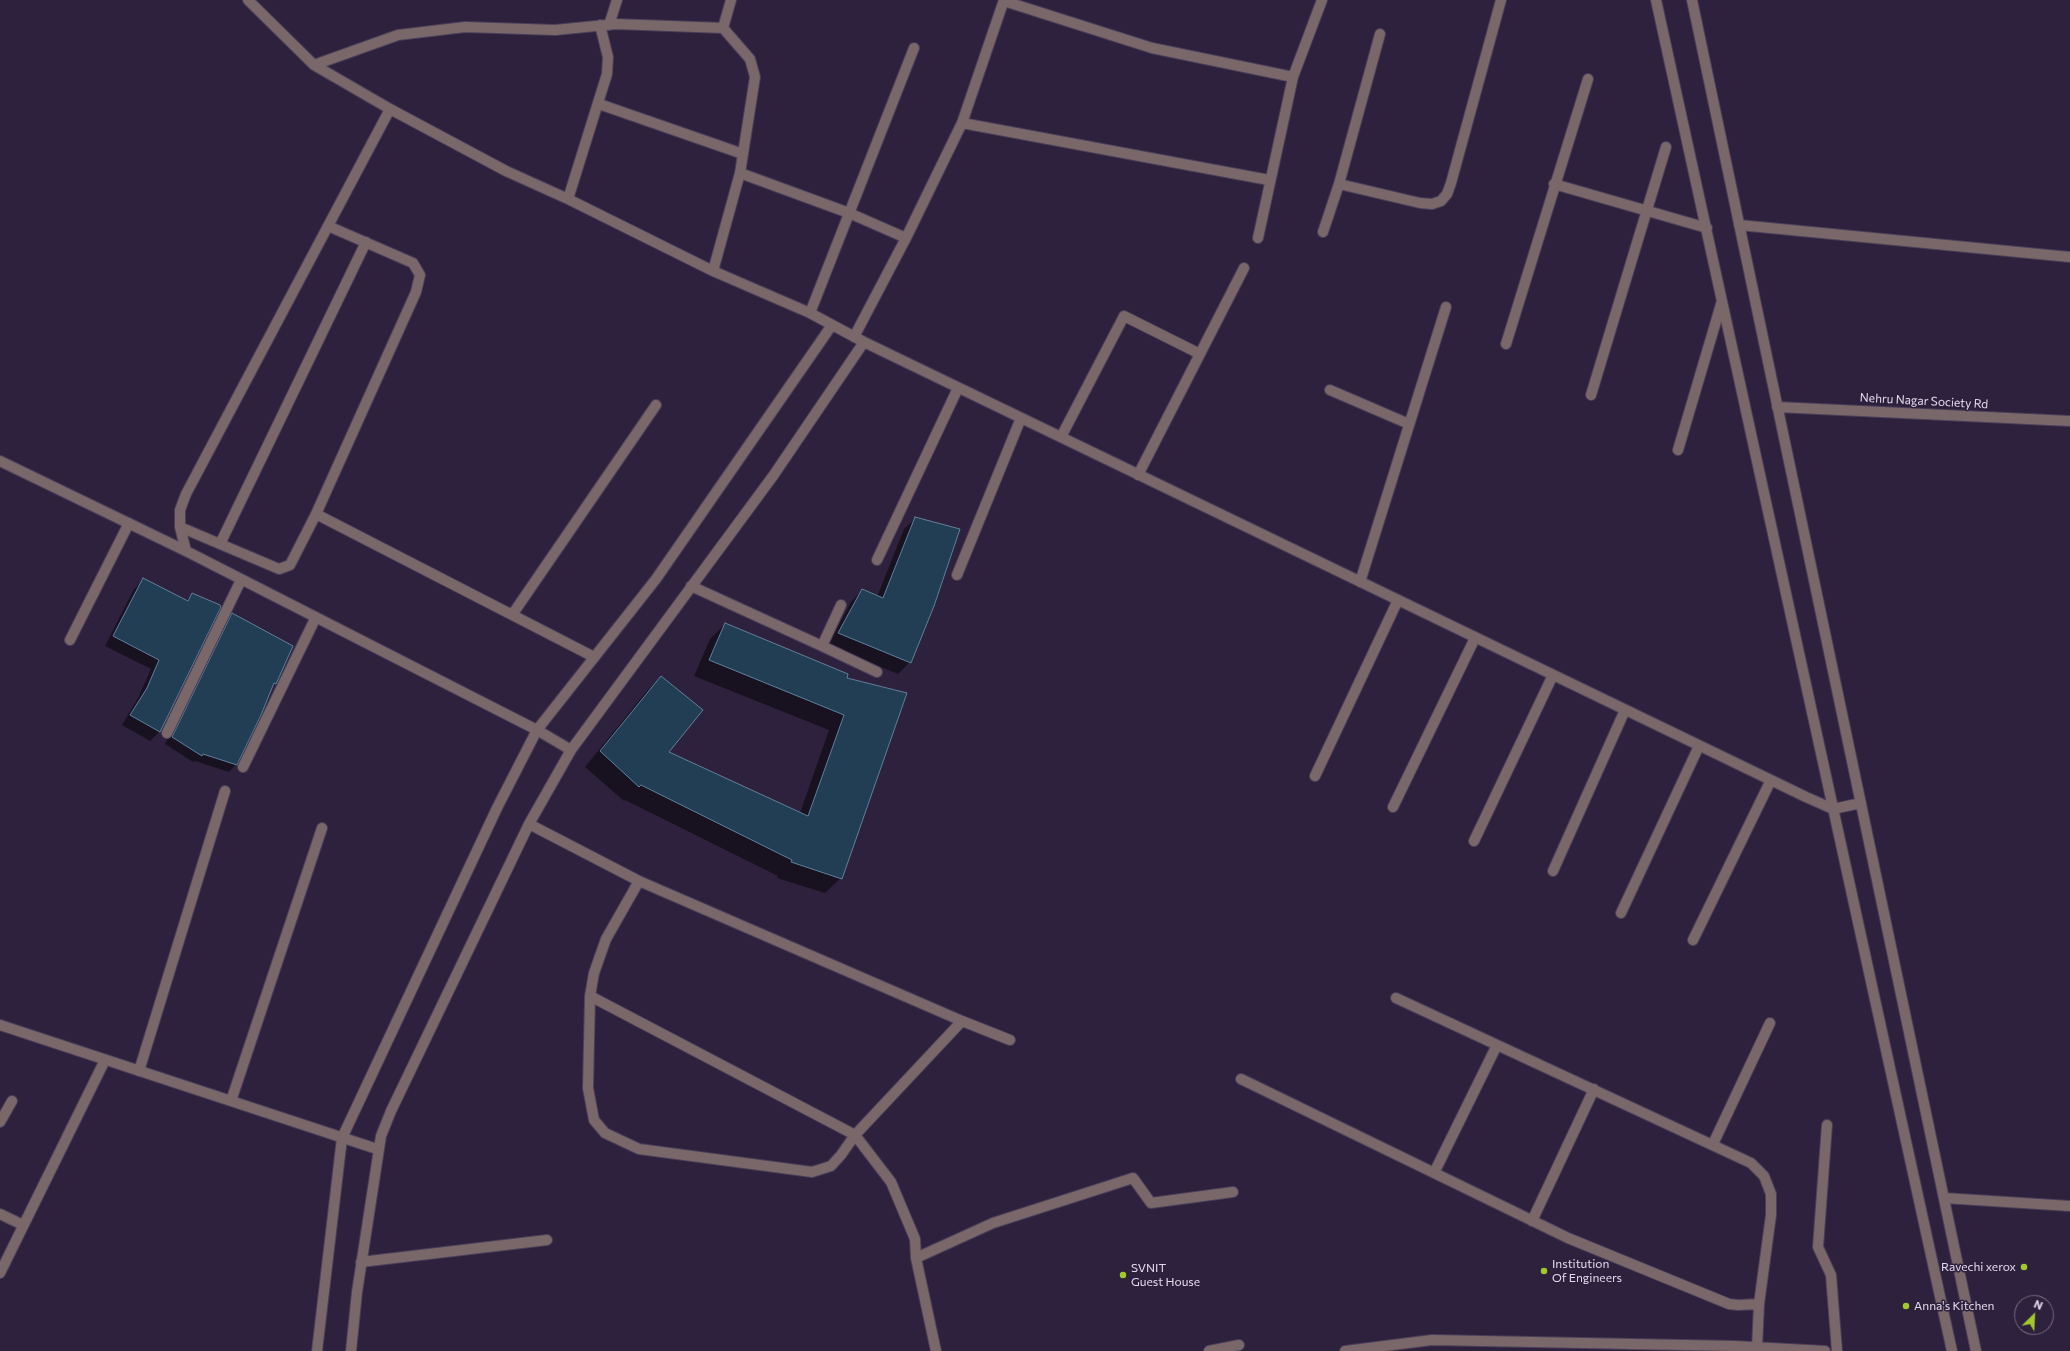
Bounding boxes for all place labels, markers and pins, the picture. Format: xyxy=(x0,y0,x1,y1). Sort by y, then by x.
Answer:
place label: Institution Of Engineers xyxy=(1552,1257,1622,1285)
place label: Ravechi xerox xyxy=(1941,1260,2016,1274)
place label: SVNIT Guest House xyxy=(1131,1261,1200,1289)
marker: Ravechi xerox xyxy=(2019,1262,2029,1272)
marker: Institution Of Engineers xyxy=(1539,1266,1549,1276)
marker: SVNIT Guest House xyxy=(1118,1270,1128,1280)
place label: Anna's Kitchen xyxy=(1914,1299,1994,1313)
marker: Anna's Kitchen xyxy=(1901,1301,1911,1311)

